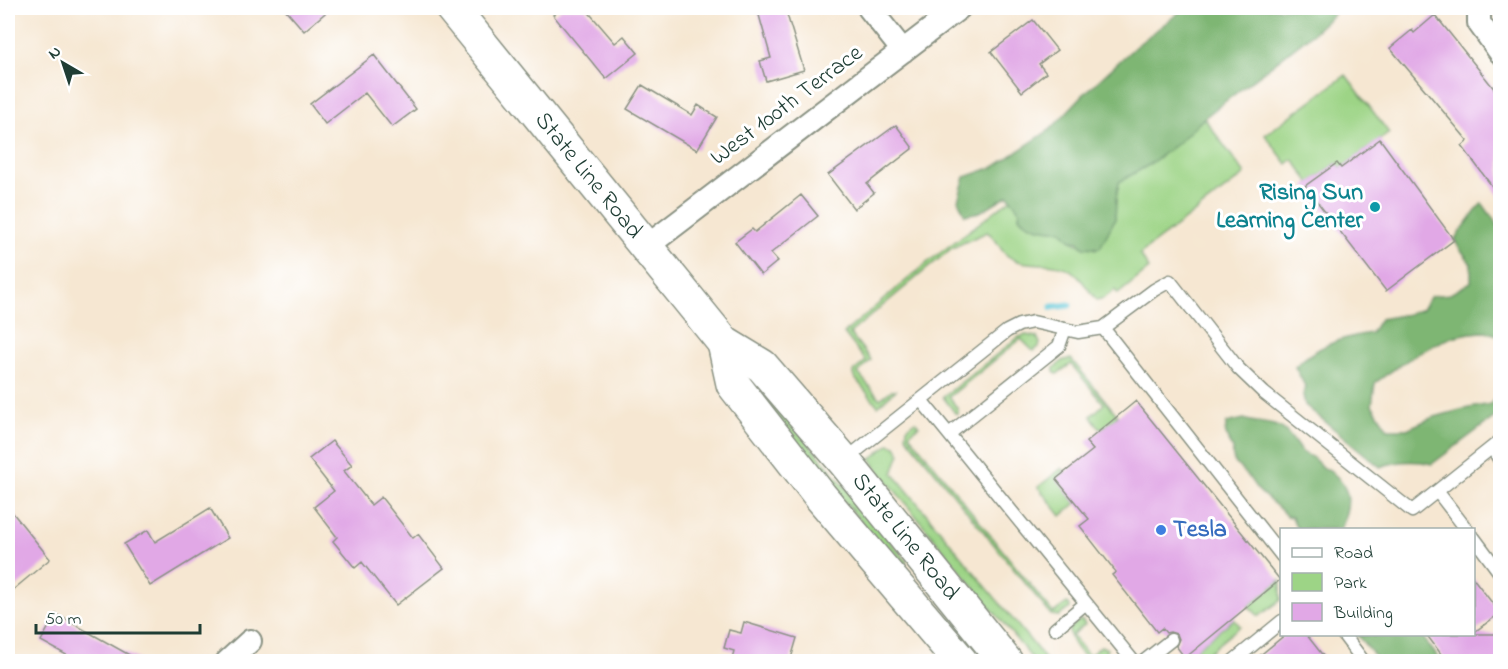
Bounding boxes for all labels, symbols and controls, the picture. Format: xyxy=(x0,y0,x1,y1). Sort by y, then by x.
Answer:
north arrow xyxy=(33,33,93,93)
street label: West 100th Terrace xyxy=(703,37,871,175)
text: N xyxy=(43,40,67,66)
street label: State Line Road xyxy=(526,104,651,247)
place label: Rising Sun Learning Center xyxy=(1216,176,1364,240)
marker: Rising Sun Learning Center xyxy=(1368,200,1382,214)
street label: State Line Road xyxy=(843,465,968,609)
place label: Tesla xyxy=(1173,513,1227,548)
marker: Tesla xyxy=(1154,523,1168,537)
legend xyxy=(1280,528,1475,636)
text: Road xyxy=(1334,541,1373,567)
text: Park xyxy=(1334,571,1367,597)
scale bar xyxy=(36,597,200,635)
text: Building xyxy=(1333,601,1393,628)
text: 50 m xyxy=(45,607,82,633)

